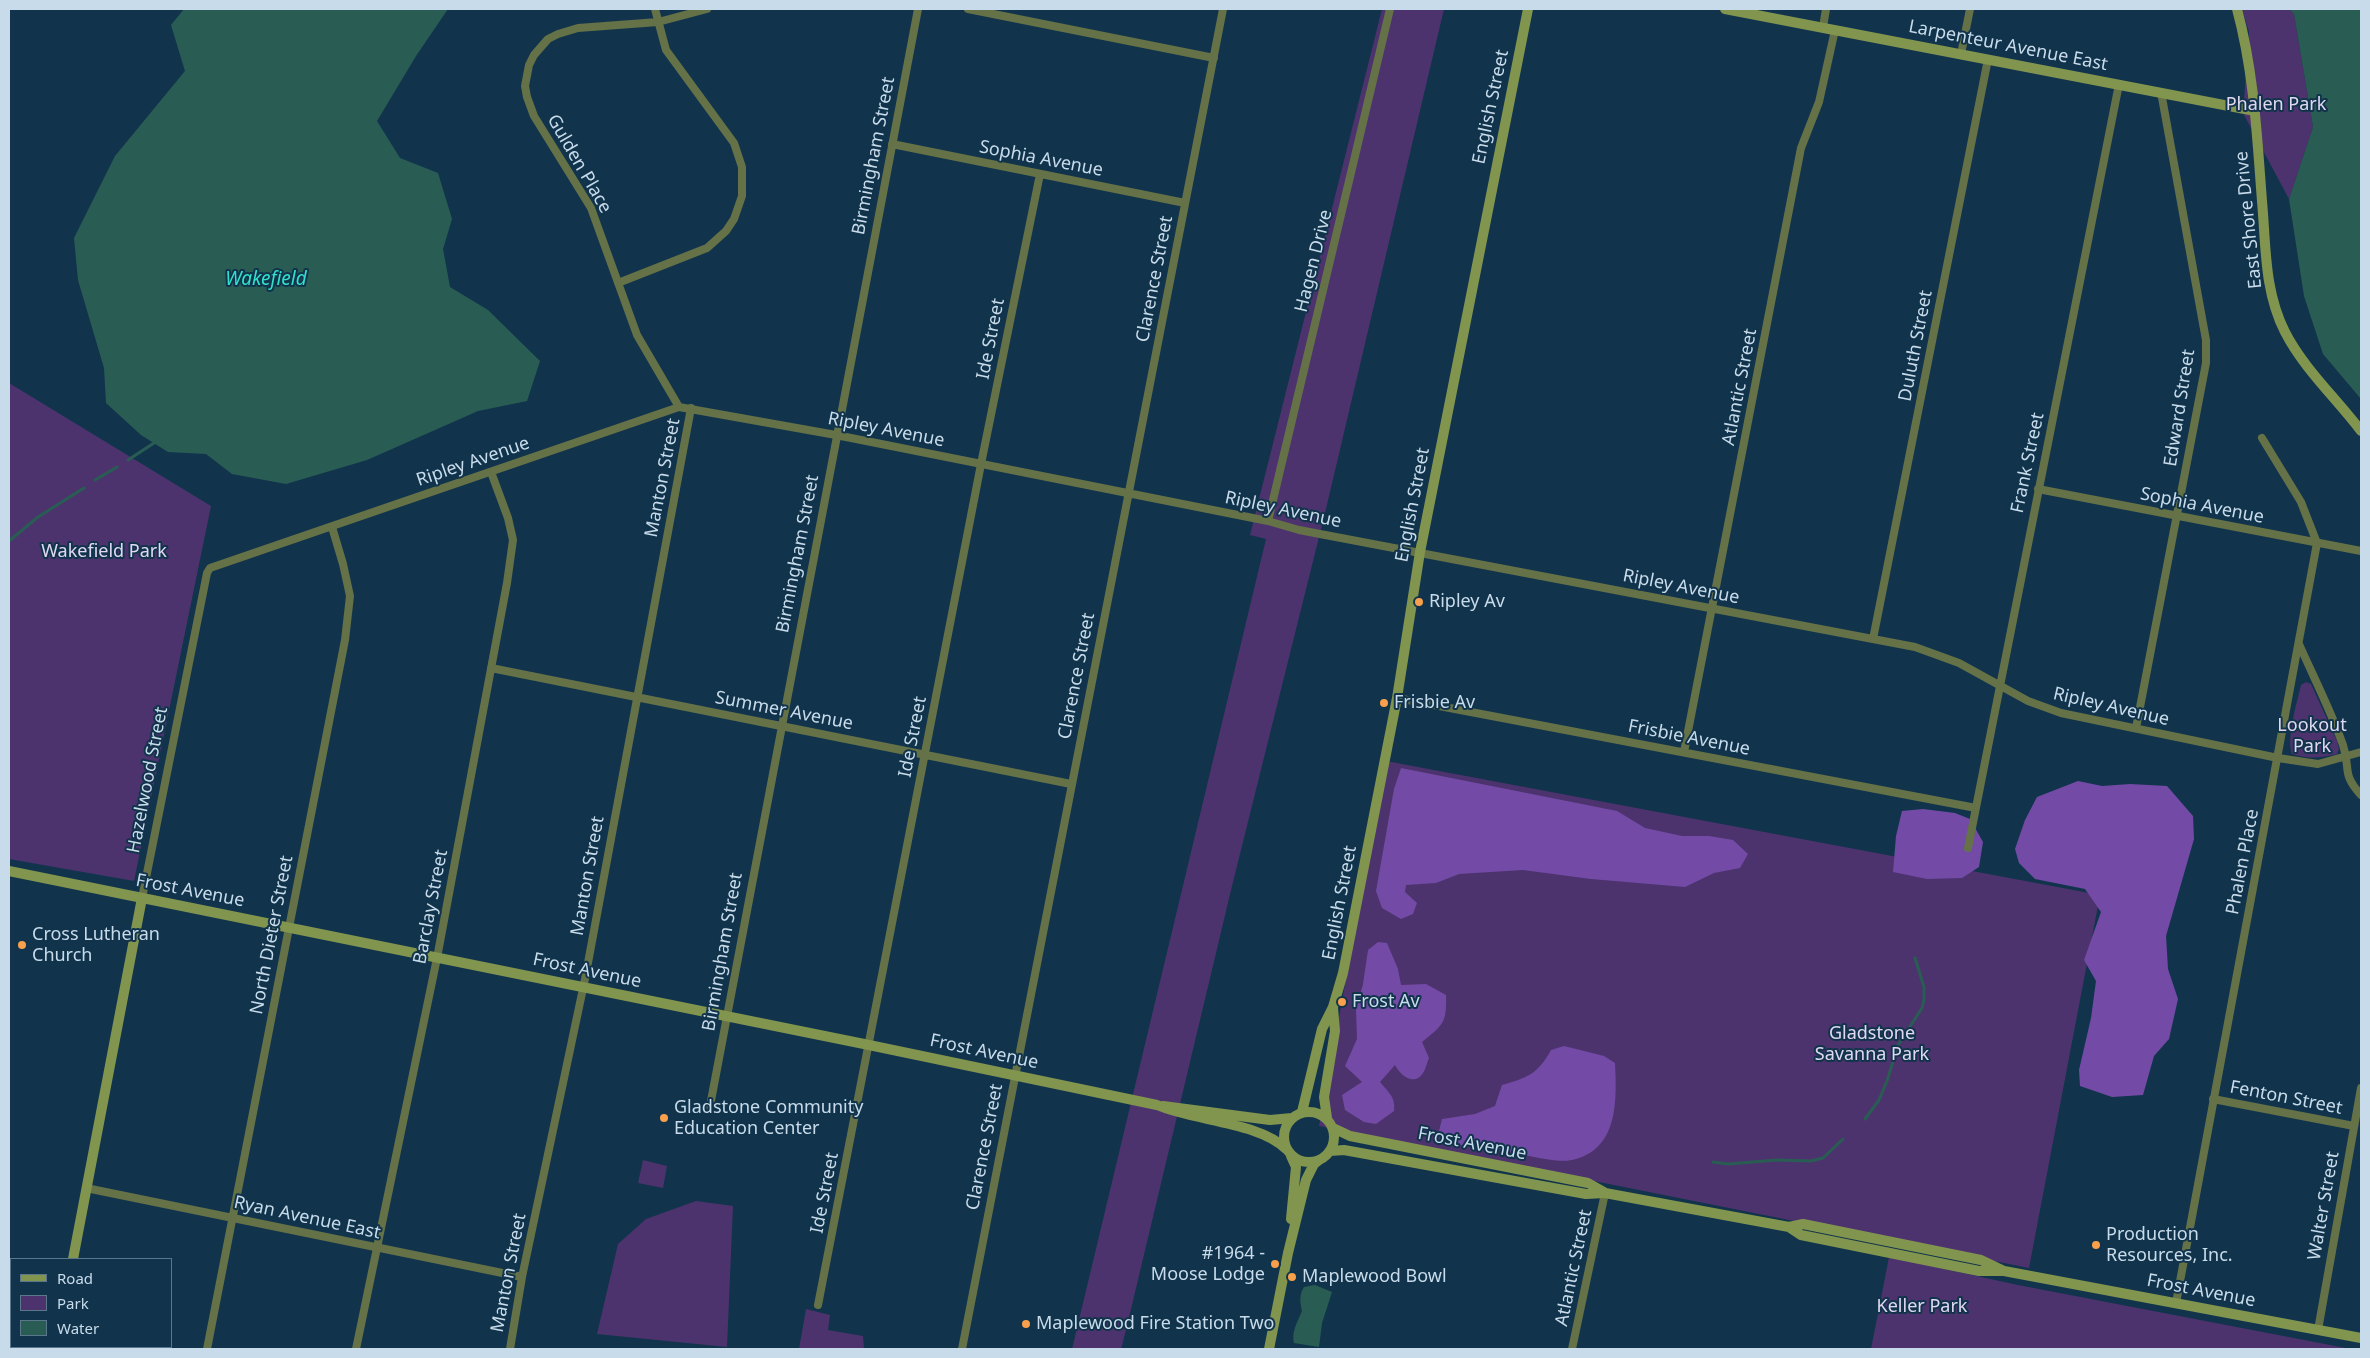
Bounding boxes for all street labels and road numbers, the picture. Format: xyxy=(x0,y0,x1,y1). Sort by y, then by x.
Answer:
street label: Larpenteur Avenue East xyxy=(1907,16,2109,76)
street label: English Street xyxy=(1468,48,1514,166)
street label: Birmingham Street xyxy=(848,75,900,237)
street label: Gulden Place xyxy=(542,111,616,217)
street label: Sophia Avenue xyxy=(977,136,1105,182)
street label: East Shore Drive xyxy=(2231,150,2267,290)
street label: Hagen Drive xyxy=(1291,207,1337,315)
street label: Clarence Street xyxy=(1132,214,1178,344)
street label: Duluth Street xyxy=(1895,289,1937,403)
street label: Ide Street xyxy=(973,297,1009,381)
street label: Atlantic Street xyxy=(1718,327,1762,447)
street label: Edward Street xyxy=(2160,348,2200,468)
street label: Ripley Avenue xyxy=(826,408,946,452)
street label: Frank Street xyxy=(2007,411,2049,515)
street label: Manton Street xyxy=(641,417,685,539)
street label: Ripley Avenue xyxy=(414,433,532,491)
street label: English Street xyxy=(1391,446,1435,564)
street label: Birmingham Street xyxy=(772,473,824,635)
street label: Sophia Avenue xyxy=(2138,483,2266,529)
street label: Ripley Avenue xyxy=(1223,487,1343,533)
street label: Ripley Avenue xyxy=(1621,565,1741,609)
street label: Clarence Street xyxy=(1054,611,1100,741)
street label: Ripley Avenue xyxy=(2051,683,2171,731)
street label: Summer Avenue xyxy=(713,687,855,735)
street label: Ide Street xyxy=(895,695,931,779)
street label: Hazelwood Street xyxy=(123,705,173,855)
street label: Frisbie Avenue xyxy=(1626,716,1752,760)
street label: Phalen Place xyxy=(2222,807,2264,917)
street label: Manton Street xyxy=(567,815,609,937)
street label: English Street xyxy=(1318,844,1362,962)
street label: Barclay Street xyxy=(409,848,453,966)
street label: North Dieter Street xyxy=(246,854,298,1016)
street label: Frost Avenue xyxy=(134,870,246,912)
street label: Birmingham Street xyxy=(698,871,748,1033)
street label: Frost Avenue xyxy=(531,949,643,993)
street label: Frost Avenue xyxy=(928,1030,1040,1074)
street label: Fenton Street xyxy=(2228,1077,2344,1119)
street label: Clarence Street xyxy=(962,1082,1008,1212)
street label: Frost Avenue xyxy=(1416,1123,1528,1165)
street label: Walter Street xyxy=(2304,1150,2344,1262)
street label: Ide Street xyxy=(807,1151,843,1235)
street label: Ryan Avenue East xyxy=(232,1192,382,1244)
street label: Atlantic Street xyxy=(1551,1208,1597,1328)
street label: Manton Street xyxy=(487,1212,531,1334)
street label: Frost Avenue xyxy=(2145,1270,2257,1312)

